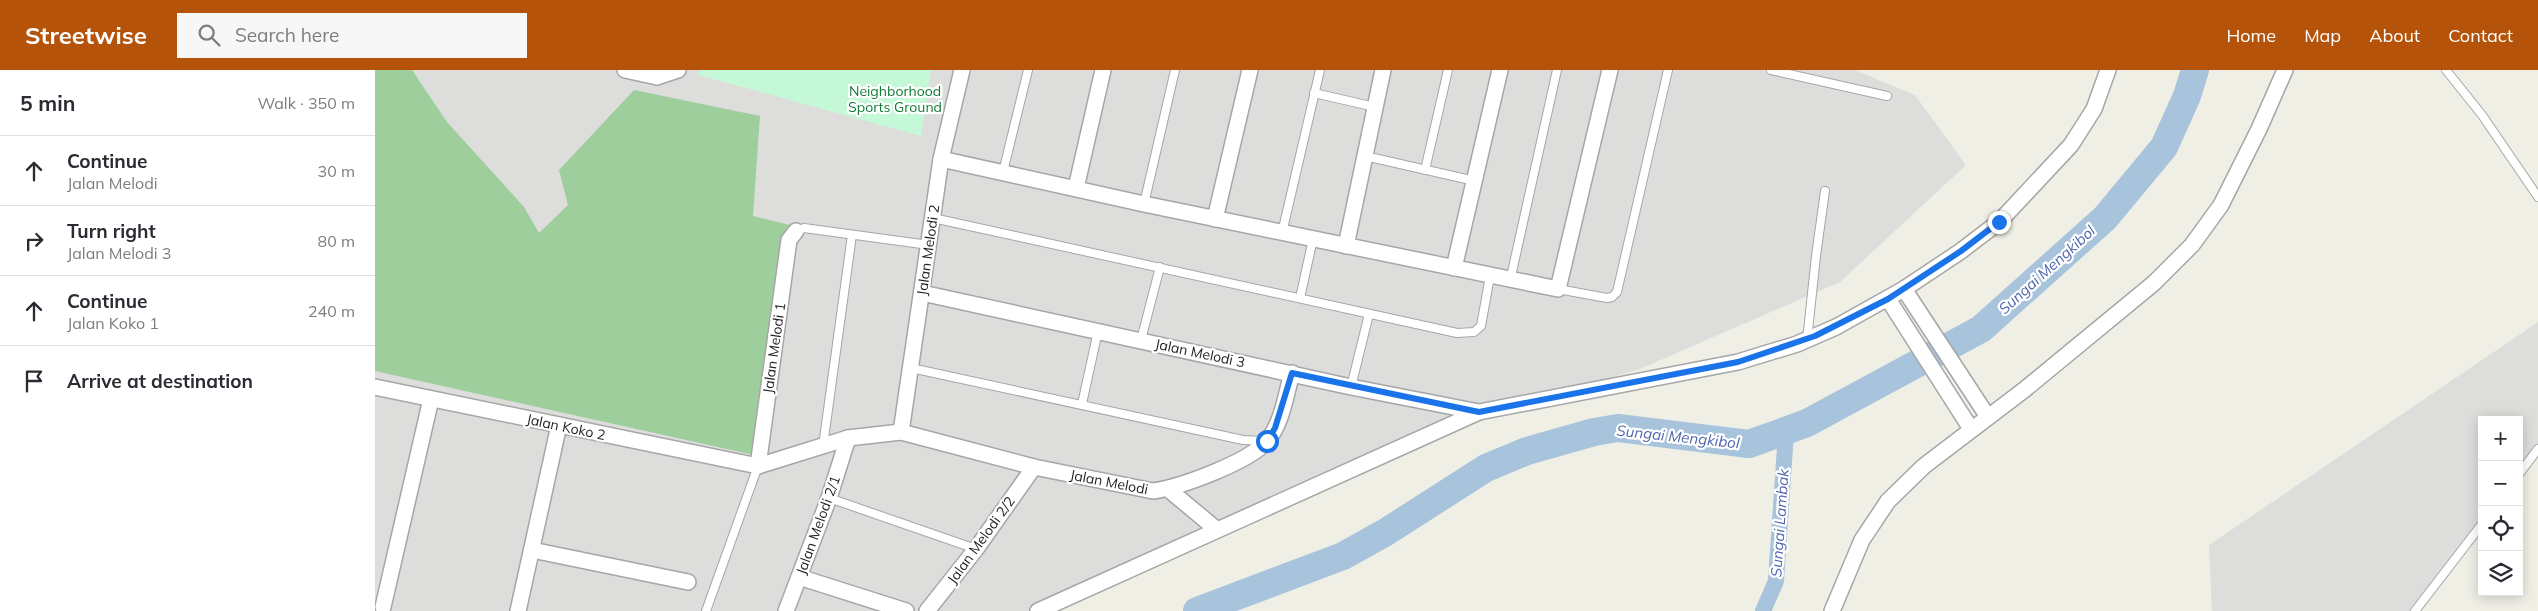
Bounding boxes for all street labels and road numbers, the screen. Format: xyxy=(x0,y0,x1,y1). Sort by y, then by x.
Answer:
street label: Jalan Melodi 2 xyxy=(913,204,943,296)
street label: Jalan Melodi 1 xyxy=(759,302,789,394)
street label: Jalan Melodi 3 xyxy=(1153,335,1247,371)
street label: Jalan Koko 2 xyxy=(525,410,607,444)
street label: Jalan Melodi xyxy=(1068,466,1150,498)
street label: Jalan Melodi 2/1 xyxy=(792,473,844,577)
street label: Jalan Melodi 2/2 xyxy=(943,493,1019,587)

